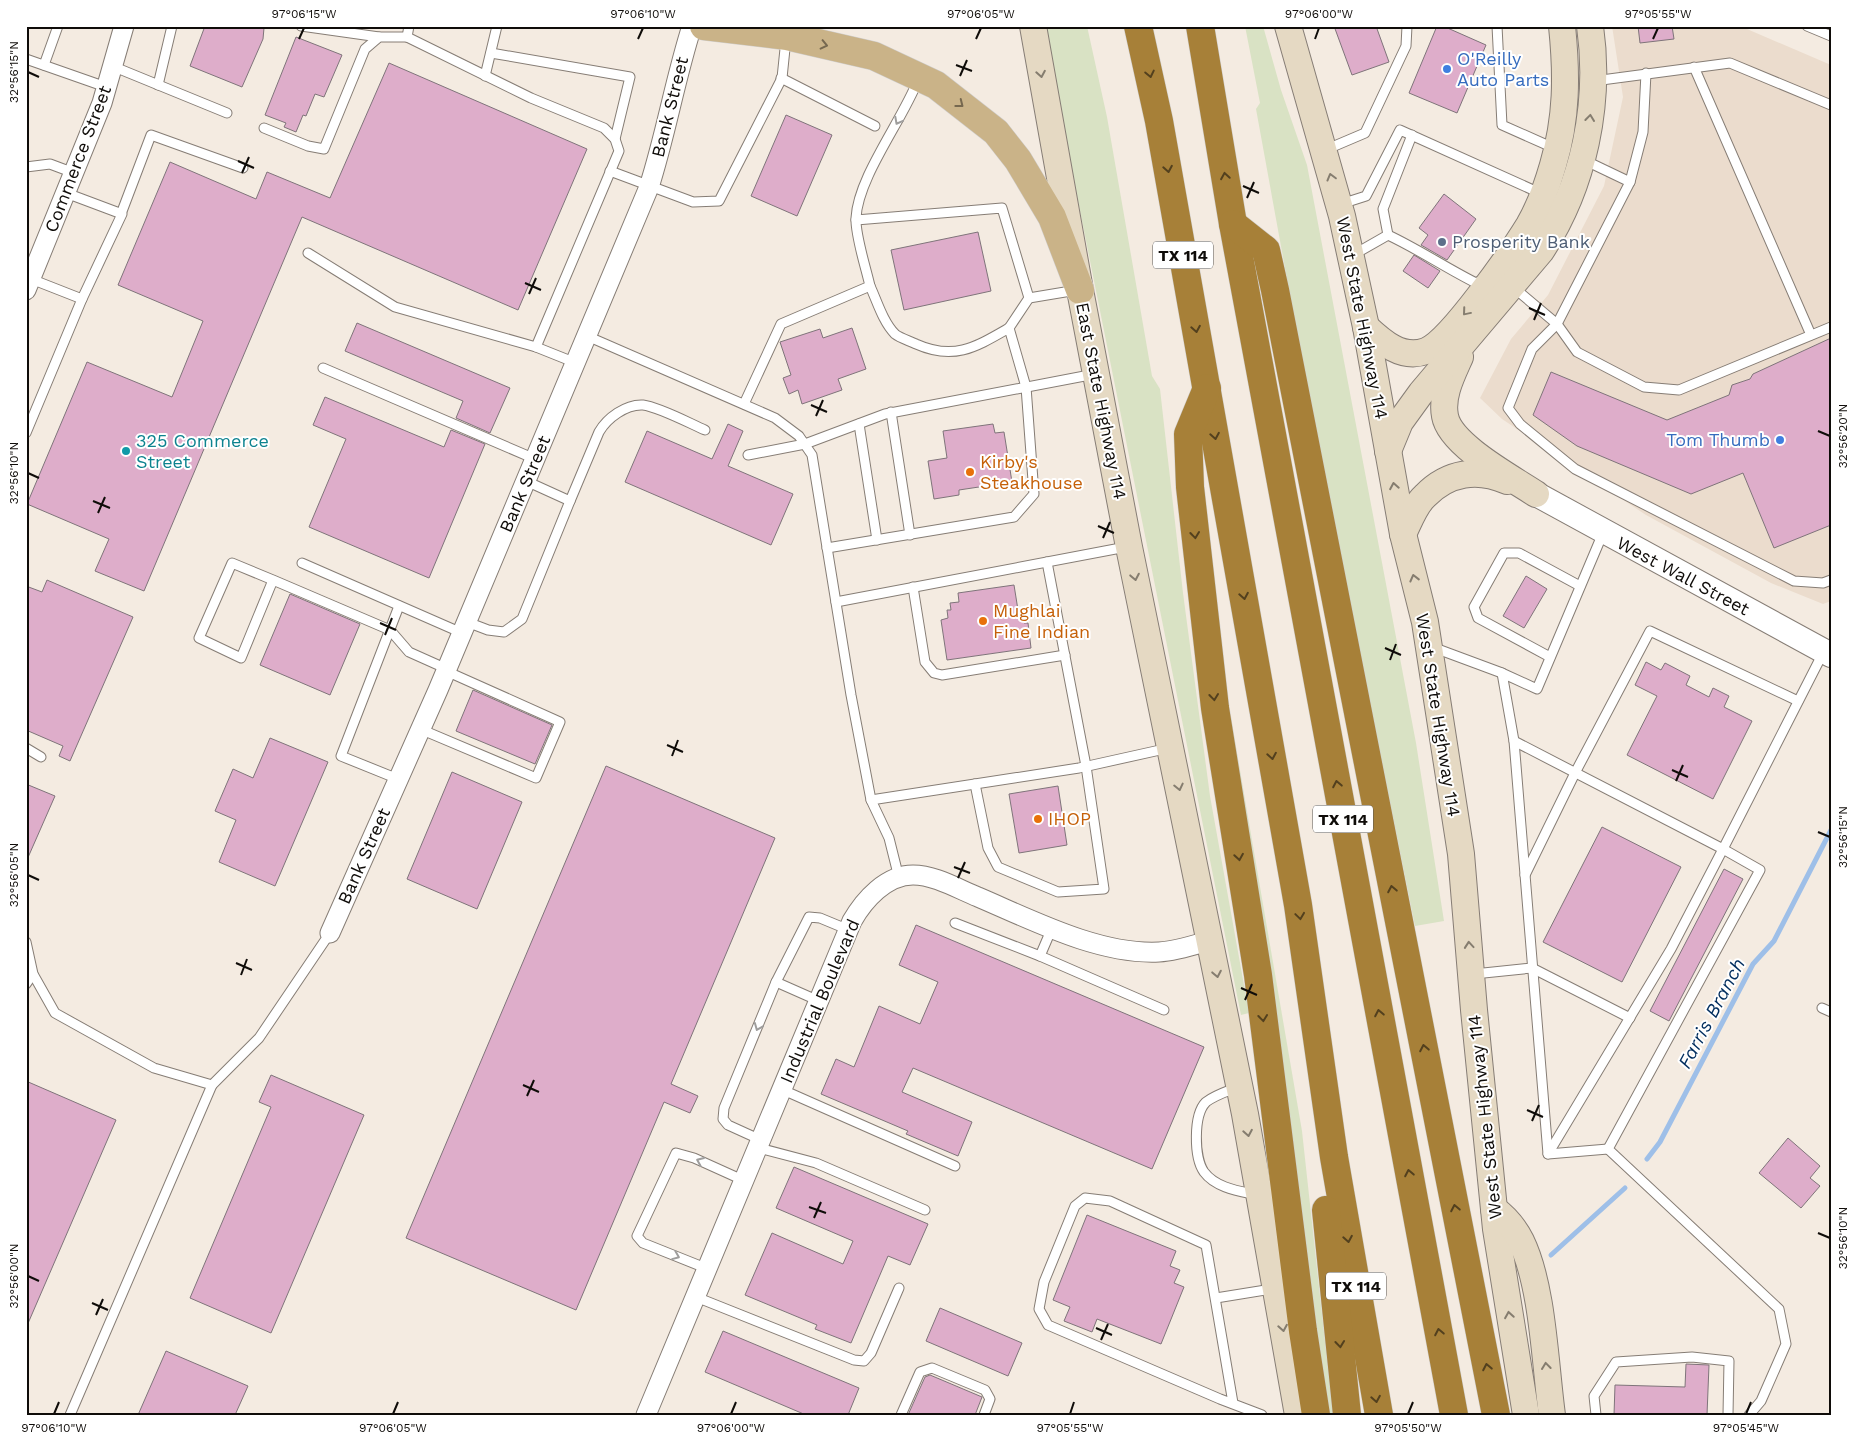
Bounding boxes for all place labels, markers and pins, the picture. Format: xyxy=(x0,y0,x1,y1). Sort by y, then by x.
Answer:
place label: O'Reilly Auto Parts xyxy=(1457,48,1549,90)
marker: O'Reilly Auto Parts xyxy=(1441,63,1453,75)
place label: Prosperity Bank xyxy=(1452,231,1590,252)
marker: Prosperity Bank xyxy=(1436,236,1448,248)
place label: Tom Thumb xyxy=(1666,429,1770,450)
place label: 325 Commerce Street xyxy=(136,430,269,472)
marker: Tom Thumb xyxy=(1774,434,1786,446)
marker: 325 Commerce Street xyxy=(120,445,132,457)
place label: Kirby's Steakhouse xyxy=(980,451,1083,493)
marker: Kirby's Steakhouse xyxy=(964,466,976,478)
place label: Mughlai Fine Indian xyxy=(993,600,1090,642)
marker: Mughlai Fine Indian xyxy=(977,615,989,627)
place label: IHOP xyxy=(1048,808,1091,829)
marker: IHOP xyxy=(1032,813,1044,825)

